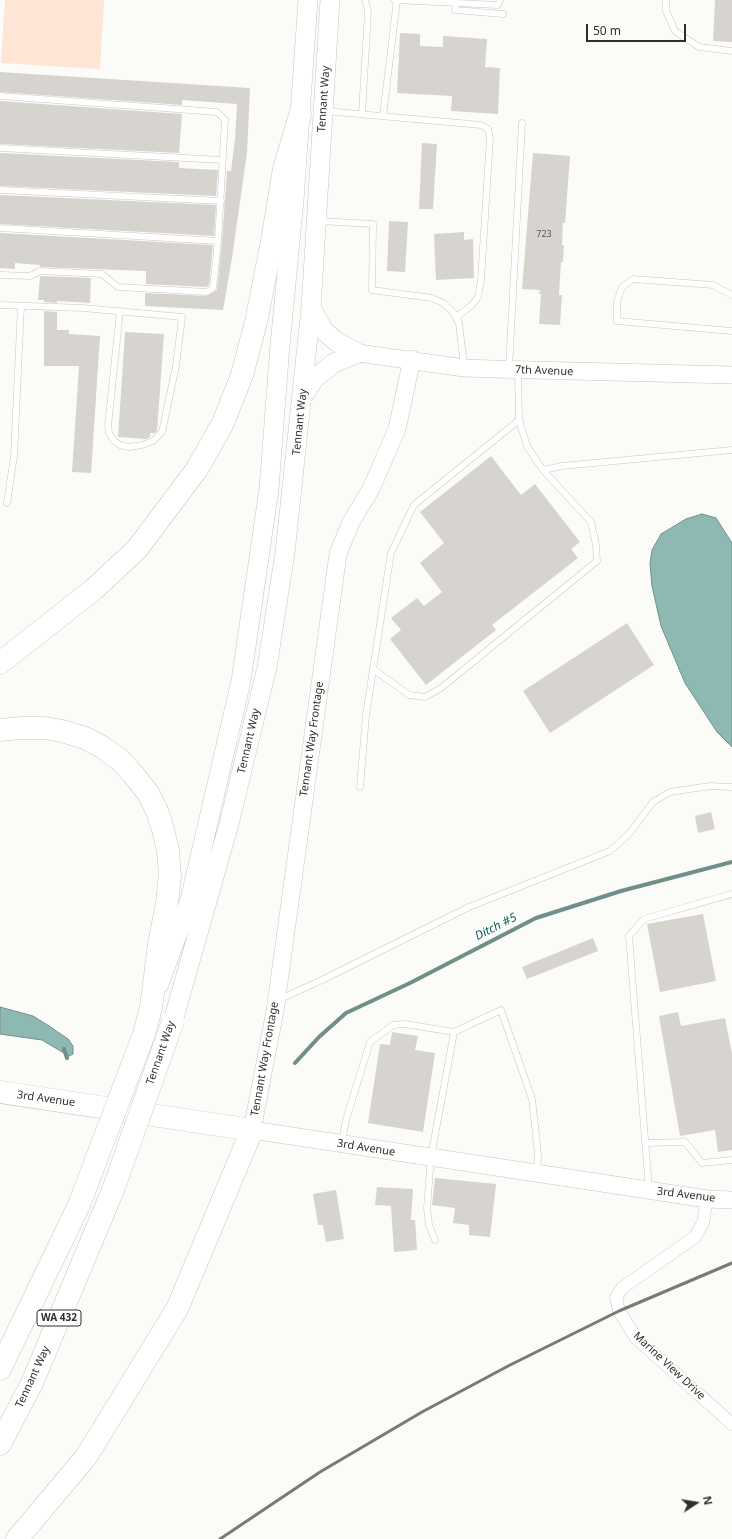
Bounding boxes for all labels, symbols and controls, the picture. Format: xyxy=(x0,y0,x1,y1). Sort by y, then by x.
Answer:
scale bar xyxy=(588,16,688,42)
text: 50 m xyxy=(593,22,621,39)
street label: Tennant Way xyxy=(315,65,333,133)
house number: 723 xyxy=(536,229,552,239)
street label: 7th Avenue xyxy=(515,363,573,379)
street label: Tennant Way xyxy=(290,388,310,456)
street label: Tennant Way Frontage xyxy=(297,681,327,797)
street label: Tennant Way xyxy=(235,707,263,775)
water label: Ditch #5 xyxy=(473,910,519,944)
street label: Tennant Way Frontage xyxy=(248,1001,282,1117)
street label: Tennant Way xyxy=(144,1019,178,1087)
street label: 3rd Avenue xyxy=(16,1088,76,1110)
street label: 3rd Avenue xyxy=(336,1137,396,1159)
street label: 3rd Avenue xyxy=(656,1185,716,1205)
road number: WA 432 xyxy=(37,1310,81,1326)
street label: Marine View Drive xyxy=(630,1329,708,1403)
street label: Tennant Way xyxy=(13,1344,53,1410)
north arrow xyxy=(676,1483,716,1523)
text: N xyxy=(700,1494,716,1506)

